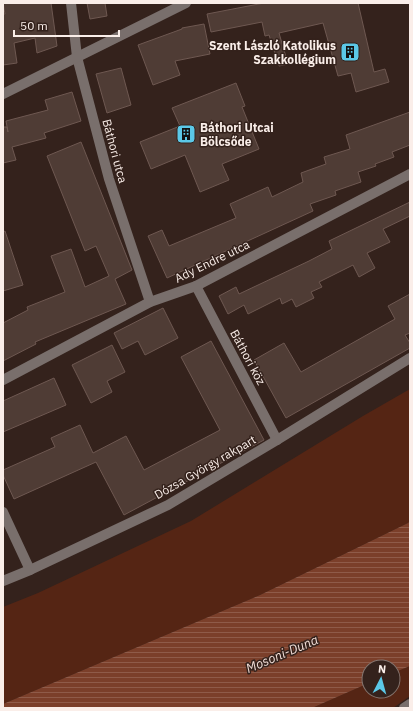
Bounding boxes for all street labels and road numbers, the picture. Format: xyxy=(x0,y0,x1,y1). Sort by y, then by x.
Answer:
street label: Báthori utca xyxy=(99,117,131,185)
street label: Ady Endre utca xyxy=(172,236,252,286)
street label: Báthori köz xyxy=(227,327,269,388)
street label: Dózsa György rakpart xyxy=(152,432,258,502)

